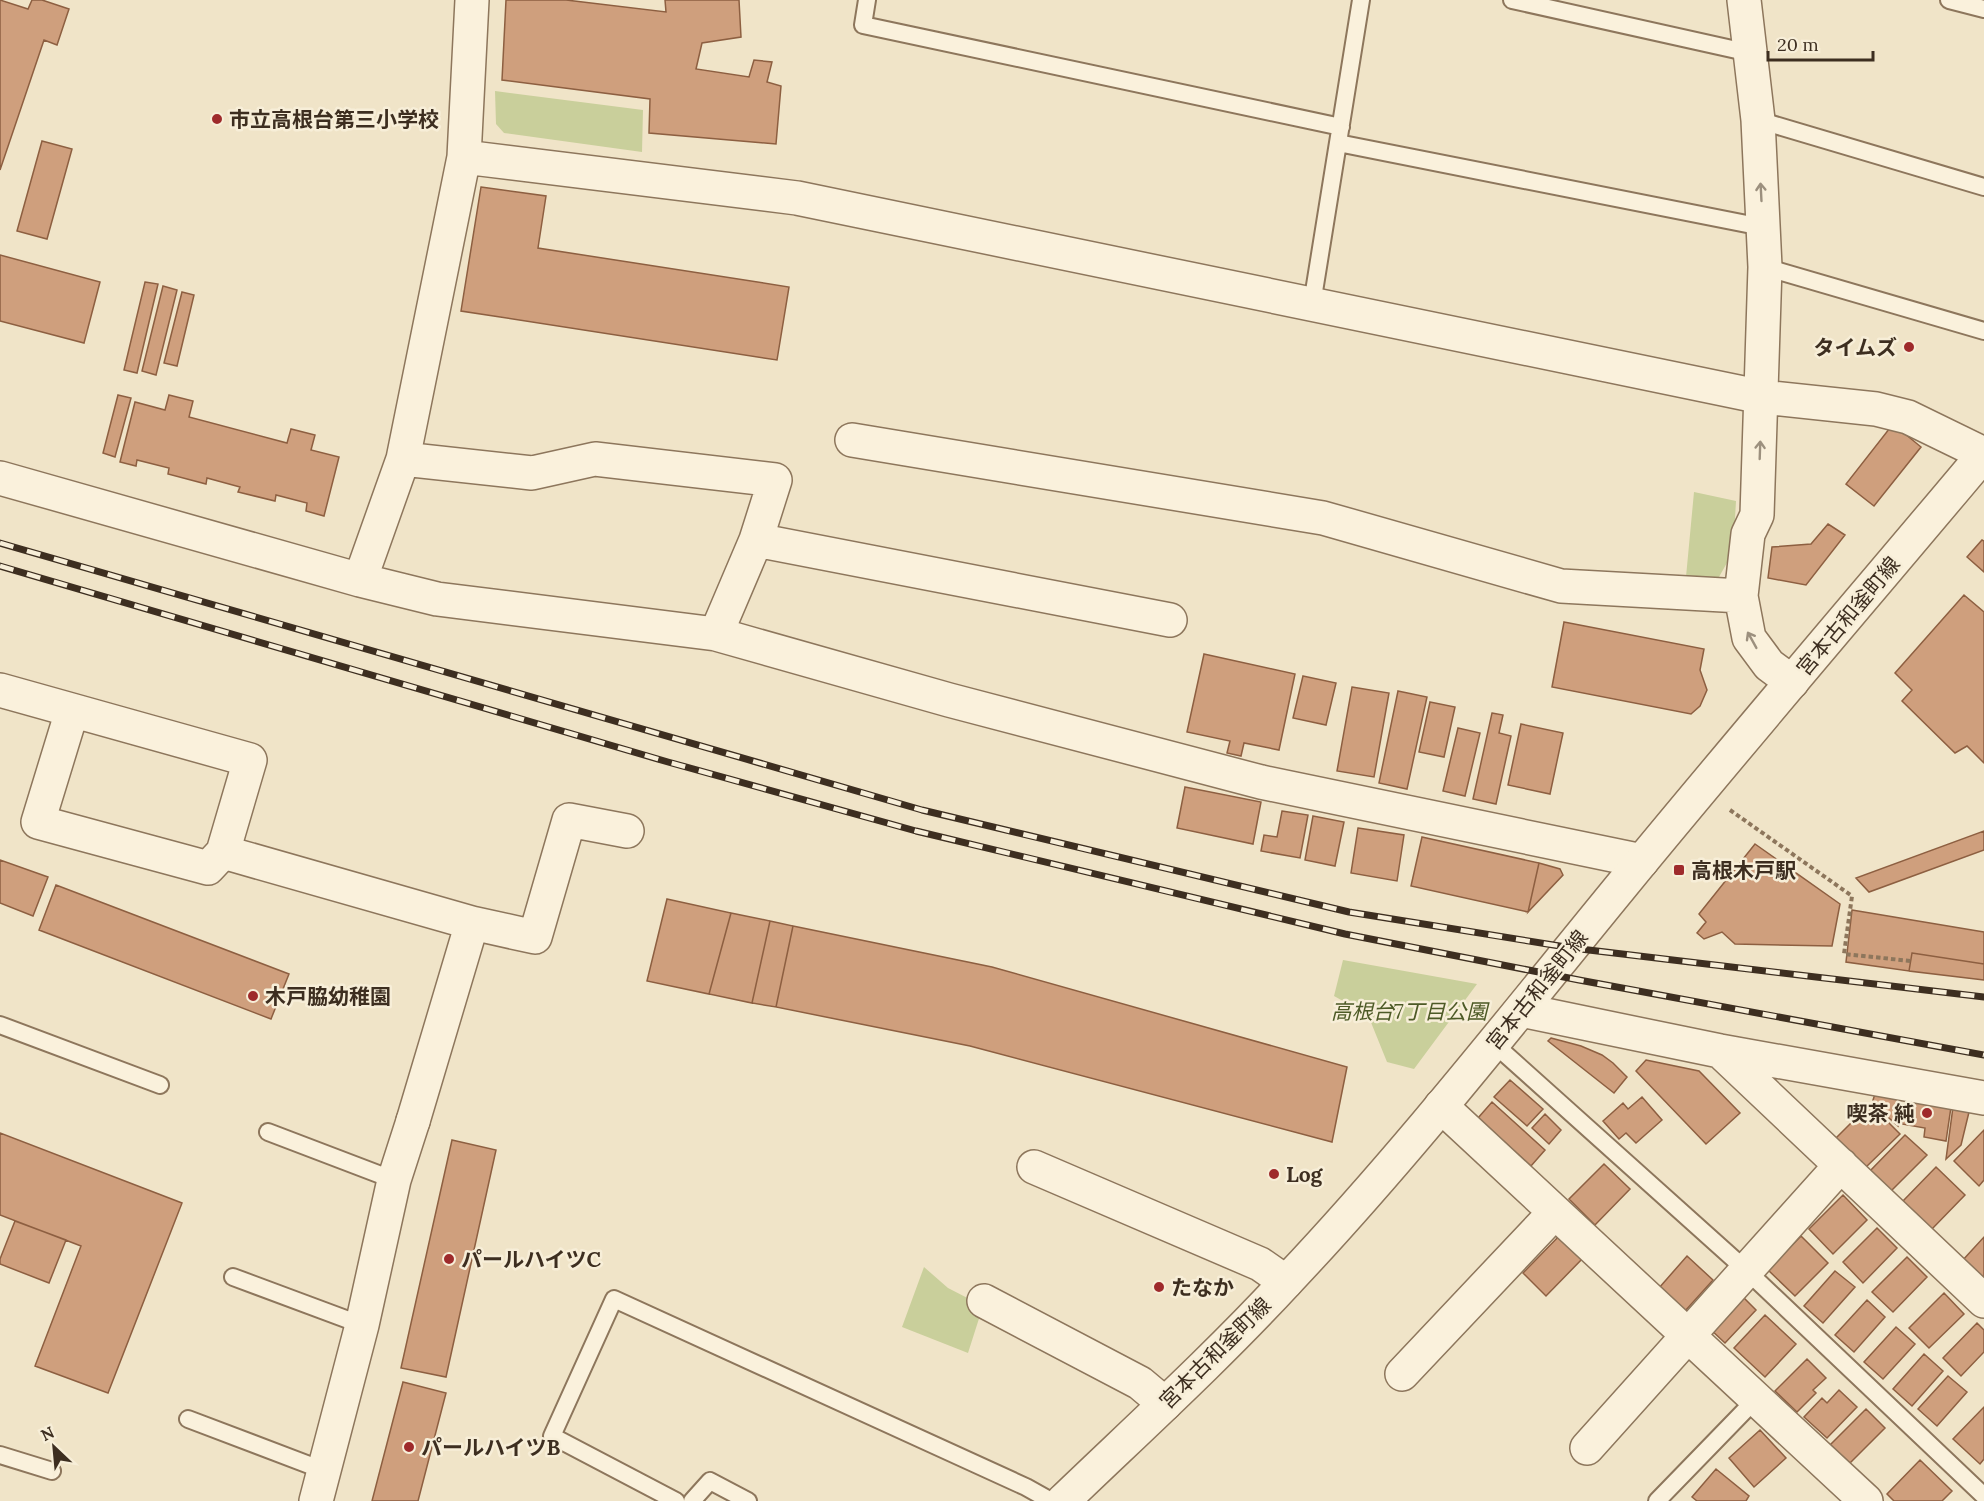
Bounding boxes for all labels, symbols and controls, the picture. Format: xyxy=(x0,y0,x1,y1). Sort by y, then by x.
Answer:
scale bar xyxy=(1768,24,1873,62)
text: 20 m xyxy=(1777,33,1819,56)
place label: 市立高根台第三小学校 xyxy=(229,106,439,133)
marker: 市立高根台第三小学校 xyxy=(210,112,224,126)
one-way arrow xyxy=(1755,183,1766,203)
place label: タイムズ xyxy=(1813,334,1897,361)
marker: タイムズ xyxy=(1902,340,1916,354)
one-way arrow xyxy=(1754,440,1765,460)
street label: 宮本古和釜町線 xyxy=(1790,551,1906,681)
one-way arrow xyxy=(1746,632,1758,649)
place label: 高根木戸駅 xyxy=(1691,857,1796,884)
marker: 高根木戸駅 xyxy=(1672,863,1686,877)
street label: 宮本古和釜町線 xyxy=(1480,924,1594,1056)
place label: 木戸脇幼稚園 xyxy=(265,983,391,1010)
marker: 木戸脇幼稚園 xyxy=(246,989,260,1003)
park label: 高根台7丁目公園 xyxy=(1331,998,1490,1025)
place label: 喫茶 純 xyxy=(1846,1100,1915,1127)
marker: 喫茶 純 xyxy=(1920,1106,1934,1120)
place label: Log xyxy=(1286,1161,1324,1188)
marker: Log xyxy=(1267,1167,1281,1181)
place label: パールハイツC xyxy=(461,1246,602,1273)
marker: パールハイツC xyxy=(442,1252,456,1266)
place label: たなか xyxy=(1171,1274,1234,1301)
marker: たなか xyxy=(1152,1280,1166,1294)
street label: 宮本古和釜町線 xyxy=(1153,1291,1277,1415)
north arrow xyxy=(24,1417,84,1477)
text: N xyxy=(37,1422,57,1445)
place label: パールハイツB xyxy=(421,1434,561,1461)
marker: パールハイツB xyxy=(402,1440,416,1454)

